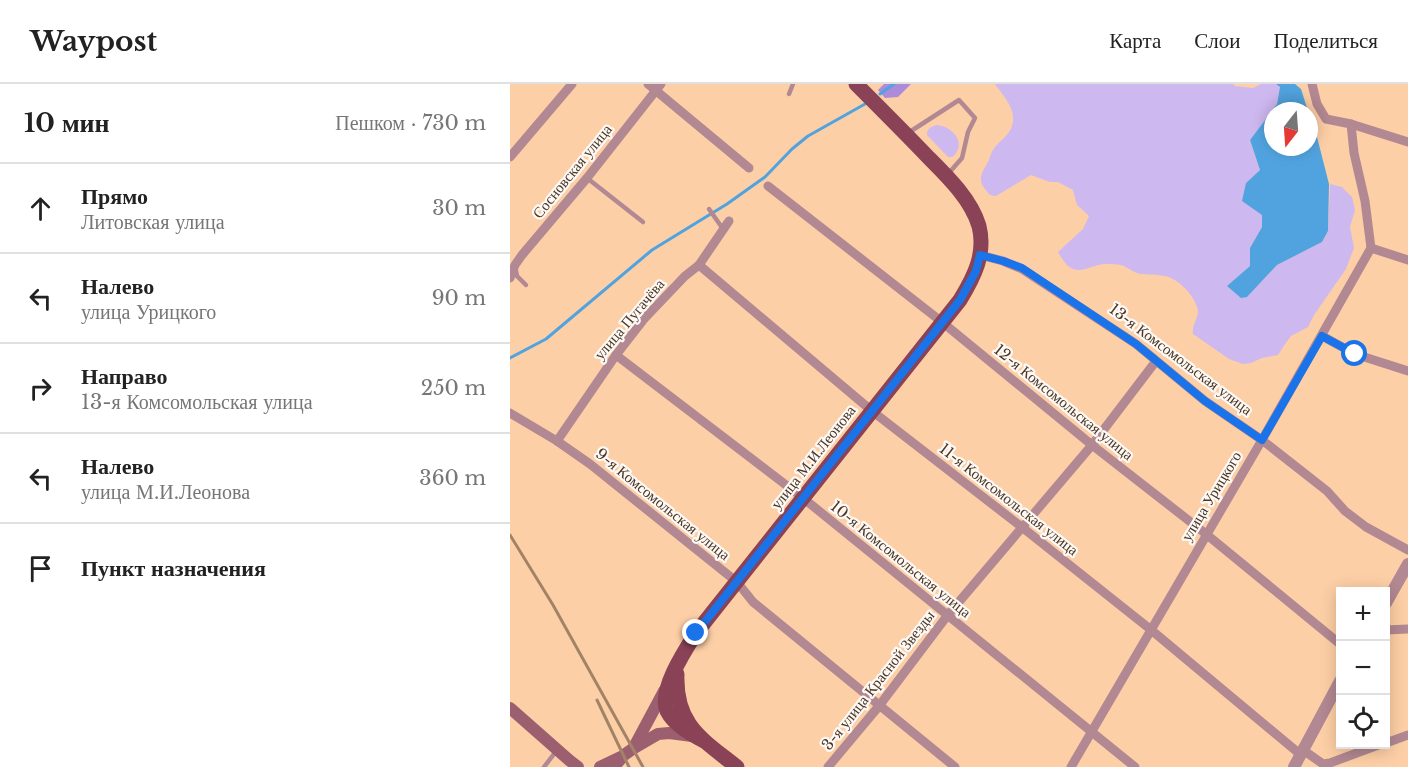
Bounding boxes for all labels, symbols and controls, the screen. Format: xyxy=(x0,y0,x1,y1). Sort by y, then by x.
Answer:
text: Waypost xyxy=(30,24,157,59)
text: Карта xyxy=(1109,28,1161,54)
text: Слои xyxy=(1194,28,1240,54)
text: Поделиться xyxy=(1273,28,1378,54)
north arrow xyxy=(1264,102,1318,156)
text: 10 мин xyxy=(24,107,110,139)
text: Пешком · 730 m xyxy=(335,111,486,135)
street label: Сосновская улица xyxy=(528,120,616,222)
text: Прямо xyxy=(81,183,148,210)
icon: ahead xyxy=(24,192,57,225)
text: 30 m xyxy=(432,196,486,220)
text: Литовская улица xyxy=(81,210,225,234)
text: Налево xyxy=(81,273,154,300)
street label: улица Пугачёва xyxy=(590,274,669,363)
icon: left xyxy=(24,282,57,315)
text: 90 m xyxy=(432,286,486,310)
street label: 13-я Комсомольская улица xyxy=(1106,299,1256,419)
text: улица Урицкого xyxy=(81,300,216,324)
street label: 12-я Комсомольская улица xyxy=(991,340,1138,464)
route start xyxy=(1341,340,1367,366)
text: Направо xyxy=(81,363,167,390)
icon: right xyxy=(24,372,57,405)
text: 250 m xyxy=(421,376,486,400)
text: 13-я Комсомольская улица xyxy=(81,390,313,414)
street label: улица М.И.Леонова xyxy=(766,401,860,513)
street label: 11-я Комсомольская улица xyxy=(936,439,1083,559)
street label: 9-я Комсомольская улица xyxy=(592,444,734,564)
street label: улица Урицкого xyxy=(1177,448,1245,544)
text: Налево xyxy=(81,453,154,480)
icon: left xyxy=(24,462,57,495)
text: 360 m xyxy=(419,466,486,490)
text: улица М.И.Леонова xyxy=(81,480,250,504)
street label: 10-я Комсомольская улица xyxy=(827,497,975,622)
icon: arrive xyxy=(24,552,57,585)
text: Пункт назначения xyxy=(81,555,266,582)
map controls xyxy=(1336,587,1390,749)
button: + xyxy=(1336,587,1390,641)
street label: 3-я улица Красной Звезды xyxy=(818,606,938,754)
route end xyxy=(682,619,708,645)
button: − xyxy=(1336,641,1390,695)
button: locate xyxy=(1336,695,1390,749)

